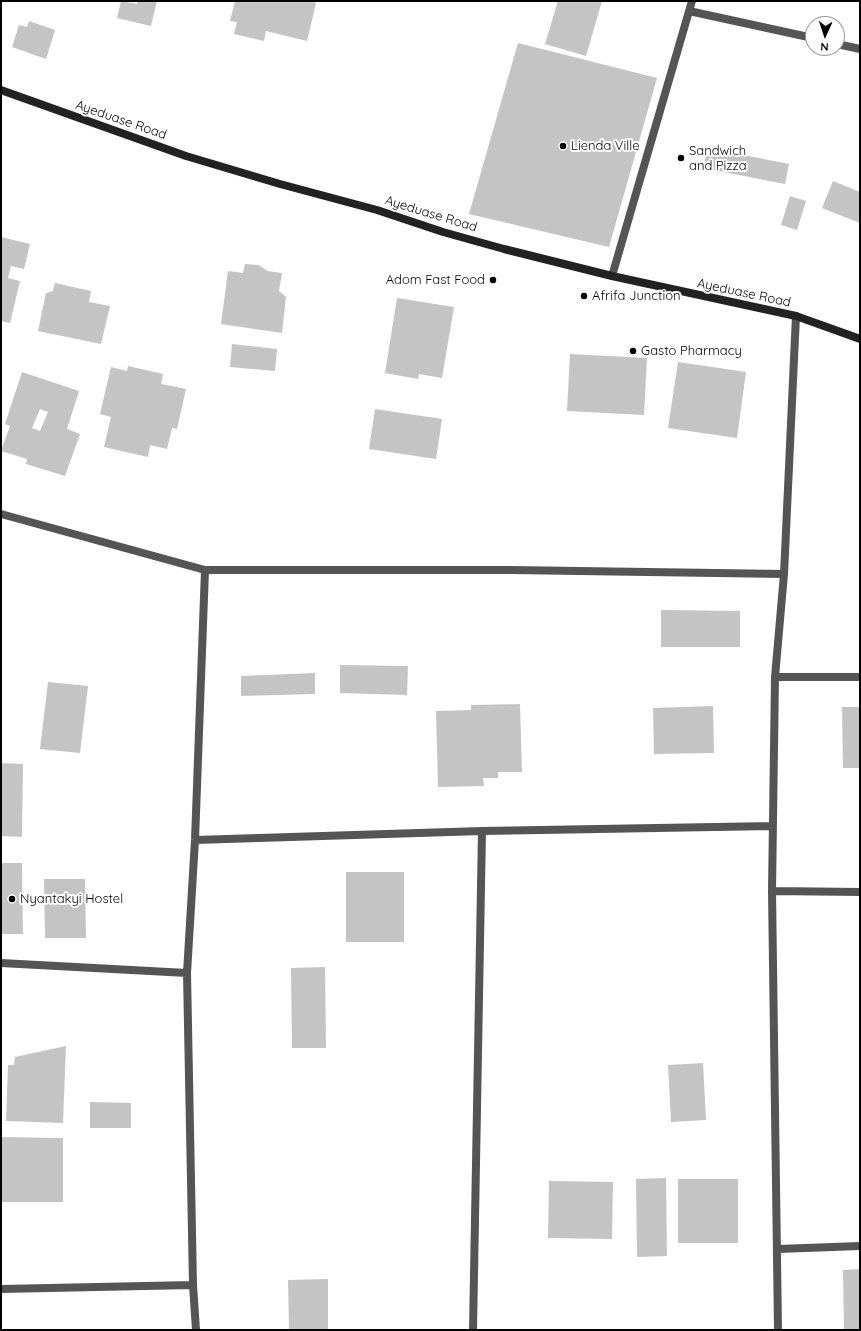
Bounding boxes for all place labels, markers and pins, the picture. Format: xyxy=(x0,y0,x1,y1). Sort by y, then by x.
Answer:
place label: Lienda Ville xyxy=(571,138,639,154)
marker: Lienda Ville xyxy=(558,141,568,151)
place label: Sandwich and Pizza xyxy=(689,143,747,174)
marker: Sandwich and Pizza xyxy=(676,153,686,163)
place label: Adom Fast Food xyxy=(386,272,485,288)
marker: Adom Fast Food xyxy=(488,275,498,285)
place label: Afrifa Junction xyxy=(592,288,681,304)
marker: Afrifa Junction xyxy=(579,291,589,301)
place label: Gasto Pharmacy xyxy=(641,343,742,359)
marker: Gasto Pharmacy xyxy=(628,346,638,356)
place label: Nyantakyi Hostel xyxy=(20,891,123,907)
marker: Nyantakyi Hostel xyxy=(7,894,17,904)

